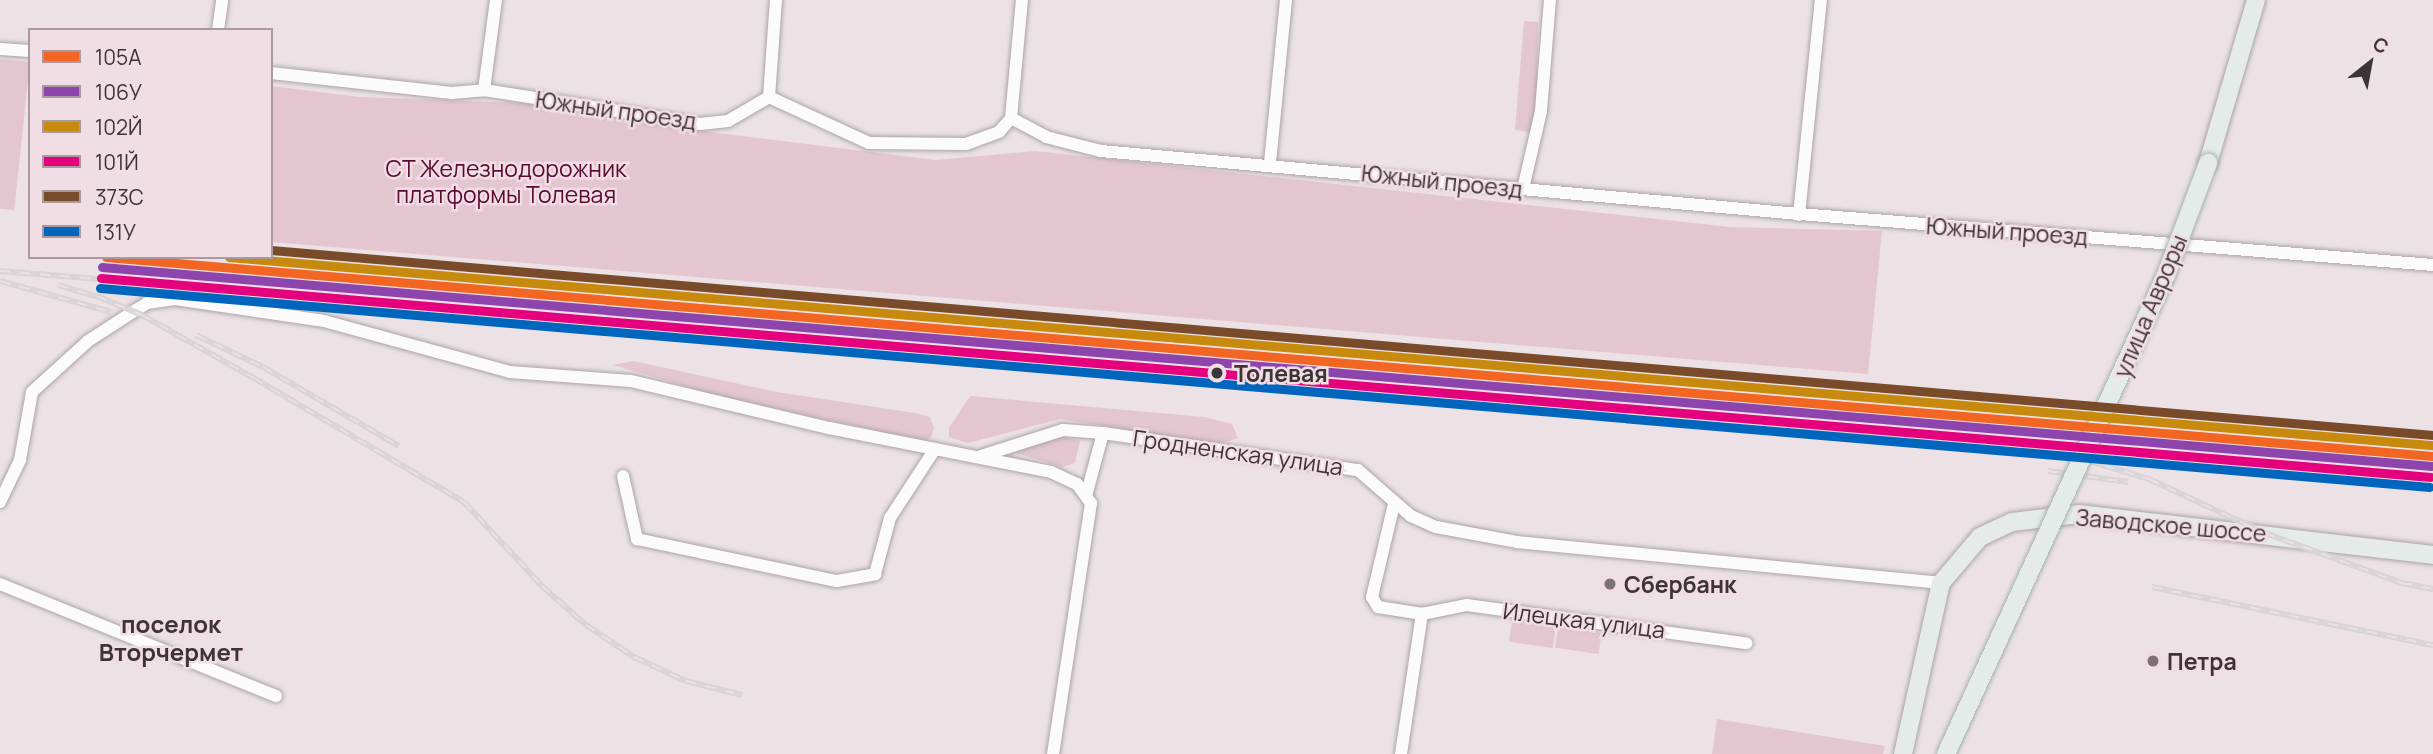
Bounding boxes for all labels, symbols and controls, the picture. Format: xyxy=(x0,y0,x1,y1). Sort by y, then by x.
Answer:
legend xyxy=(28,28,273,259)
north arrow xyxy=(2335,28,2405,98)
text: С xyxy=(2368,30,2394,60)
text: 105А xyxy=(95,43,141,71)
text: 106У xyxy=(95,78,142,106)
street label: Южный проезд xyxy=(534,85,698,135)
text: 102Й xyxy=(95,113,142,141)
text: 101Й xyxy=(95,148,139,176)
park label: СТ Железнодорожник платформы Толевая xyxy=(385,154,627,208)
street label: Южный проезд xyxy=(1360,159,1524,203)
text: 373C xyxy=(95,183,144,211)
street label: Южный проезд xyxy=(1925,212,2089,250)
text: 131У xyxy=(95,218,136,246)
street label: улица Авроры xyxy=(2107,230,2193,382)
place label: Толевая xyxy=(1234,359,1328,387)
marker: Толевая xyxy=(1206,362,1228,384)
street label: Гродненская улица xyxy=(1131,424,1345,480)
street label: Заводское шоссе xyxy=(2074,503,2268,547)
place label: Сбербанк xyxy=(1624,570,1736,598)
marker: Сбербанк xyxy=(1602,576,1618,592)
street label: Илецкая улица xyxy=(1501,596,1667,644)
district label: поселок Вторчермет xyxy=(99,610,243,666)
place label: Петра xyxy=(2167,647,2237,675)
marker: Петра xyxy=(2145,653,2161,669)

